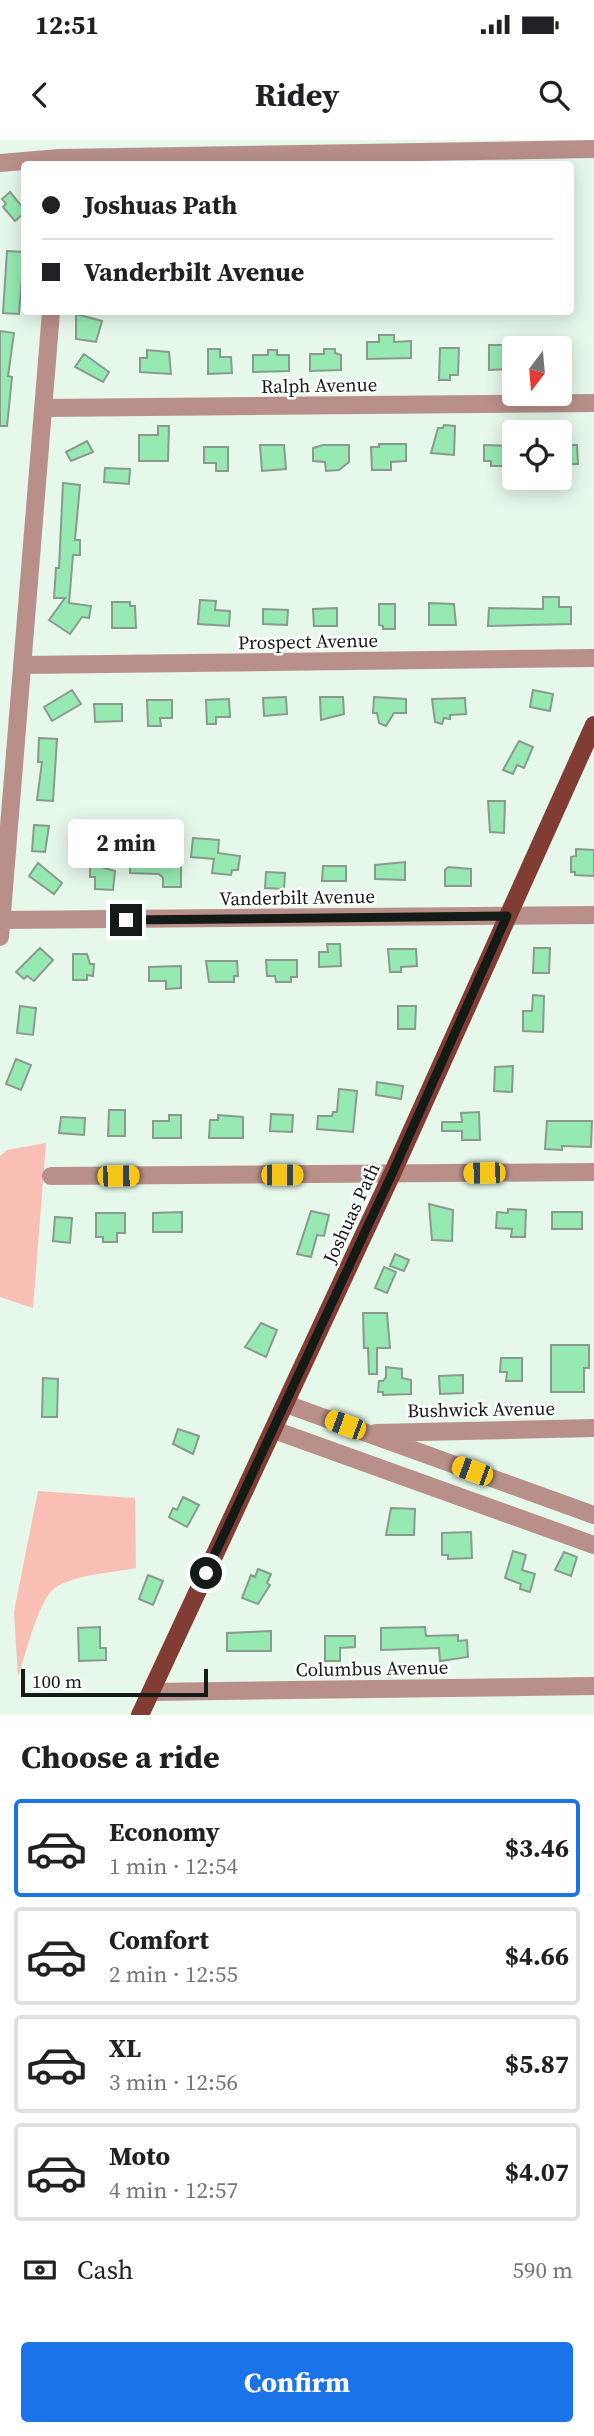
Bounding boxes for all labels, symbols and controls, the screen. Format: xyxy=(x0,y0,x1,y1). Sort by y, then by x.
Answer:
text: 12:51 xyxy=(35,7,99,43)
text: Ridey xyxy=(255,73,339,117)
icon: back xyxy=(21,76,59,114)
icon: search xyxy=(535,76,573,114)
text: Joshuas Path xyxy=(84,187,237,223)
text: Vanderbilt Avenue xyxy=(84,254,304,290)
north arrow xyxy=(502,336,572,406)
map controls xyxy=(502,336,572,490)
street label: Ralph Avenue xyxy=(261,371,377,399)
button: locate xyxy=(502,420,572,490)
street label: Prospect Avenue xyxy=(238,627,378,655)
callout: 2 min xyxy=(68,818,184,868)
text: 2 min xyxy=(96,827,156,859)
street label: Vanderbilt Avenue xyxy=(219,883,375,911)
route end xyxy=(110,904,142,936)
street label: Joshuas Path xyxy=(316,1158,386,1269)
car xyxy=(463,1162,506,1184)
car xyxy=(97,1165,140,1187)
car xyxy=(262,1165,304,1186)
street label: Bushwick Avenue xyxy=(407,1395,555,1423)
car xyxy=(322,1408,369,1442)
car xyxy=(449,1454,496,1488)
route start xyxy=(190,1557,222,1589)
street label: Columbus Avenue xyxy=(295,1654,449,1682)
scale bar xyxy=(21,1666,208,1698)
text: 100 m xyxy=(32,1668,82,1694)
text: Choose a ride xyxy=(21,1735,220,1779)
text: Economy xyxy=(109,1814,220,1850)
icon: car xyxy=(25,1817,88,1880)
text: $3.46 xyxy=(505,1830,569,1866)
text: 1 min · 12:54 xyxy=(109,1850,238,1882)
text: Comfort xyxy=(109,1922,209,1958)
icon: car xyxy=(25,1925,88,1988)
text: $4.66 xyxy=(505,1938,569,1974)
text: 2 min · 12:55 xyxy=(109,1958,238,1990)
text: XL xyxy=(109,2030,141,2066)
icon: car xyxy=(25,2033,88,2096)
text: $5.87 xyxy=(505,2046,569,2082)
text: 3 min · 12:56 xyxy=(109,2066,238,2098)
text: Moto xyxy=(109,2138,170,2174)
icon: car xyxy=(25,2141,88,2204)
text: $4.07 xyxy=(505,2154,569,2190)
text: 4 min · 12:57 xyxy=(109,2174,238,2206)
icon: cash xyxy=(21,2251,59,2289)
text: Cash xyxy=(77,2252,133,2288)
text: 590 m xyxy=(512,2254,573,2286)
button: Confirm xyxy=(21,2342,573,2422)

